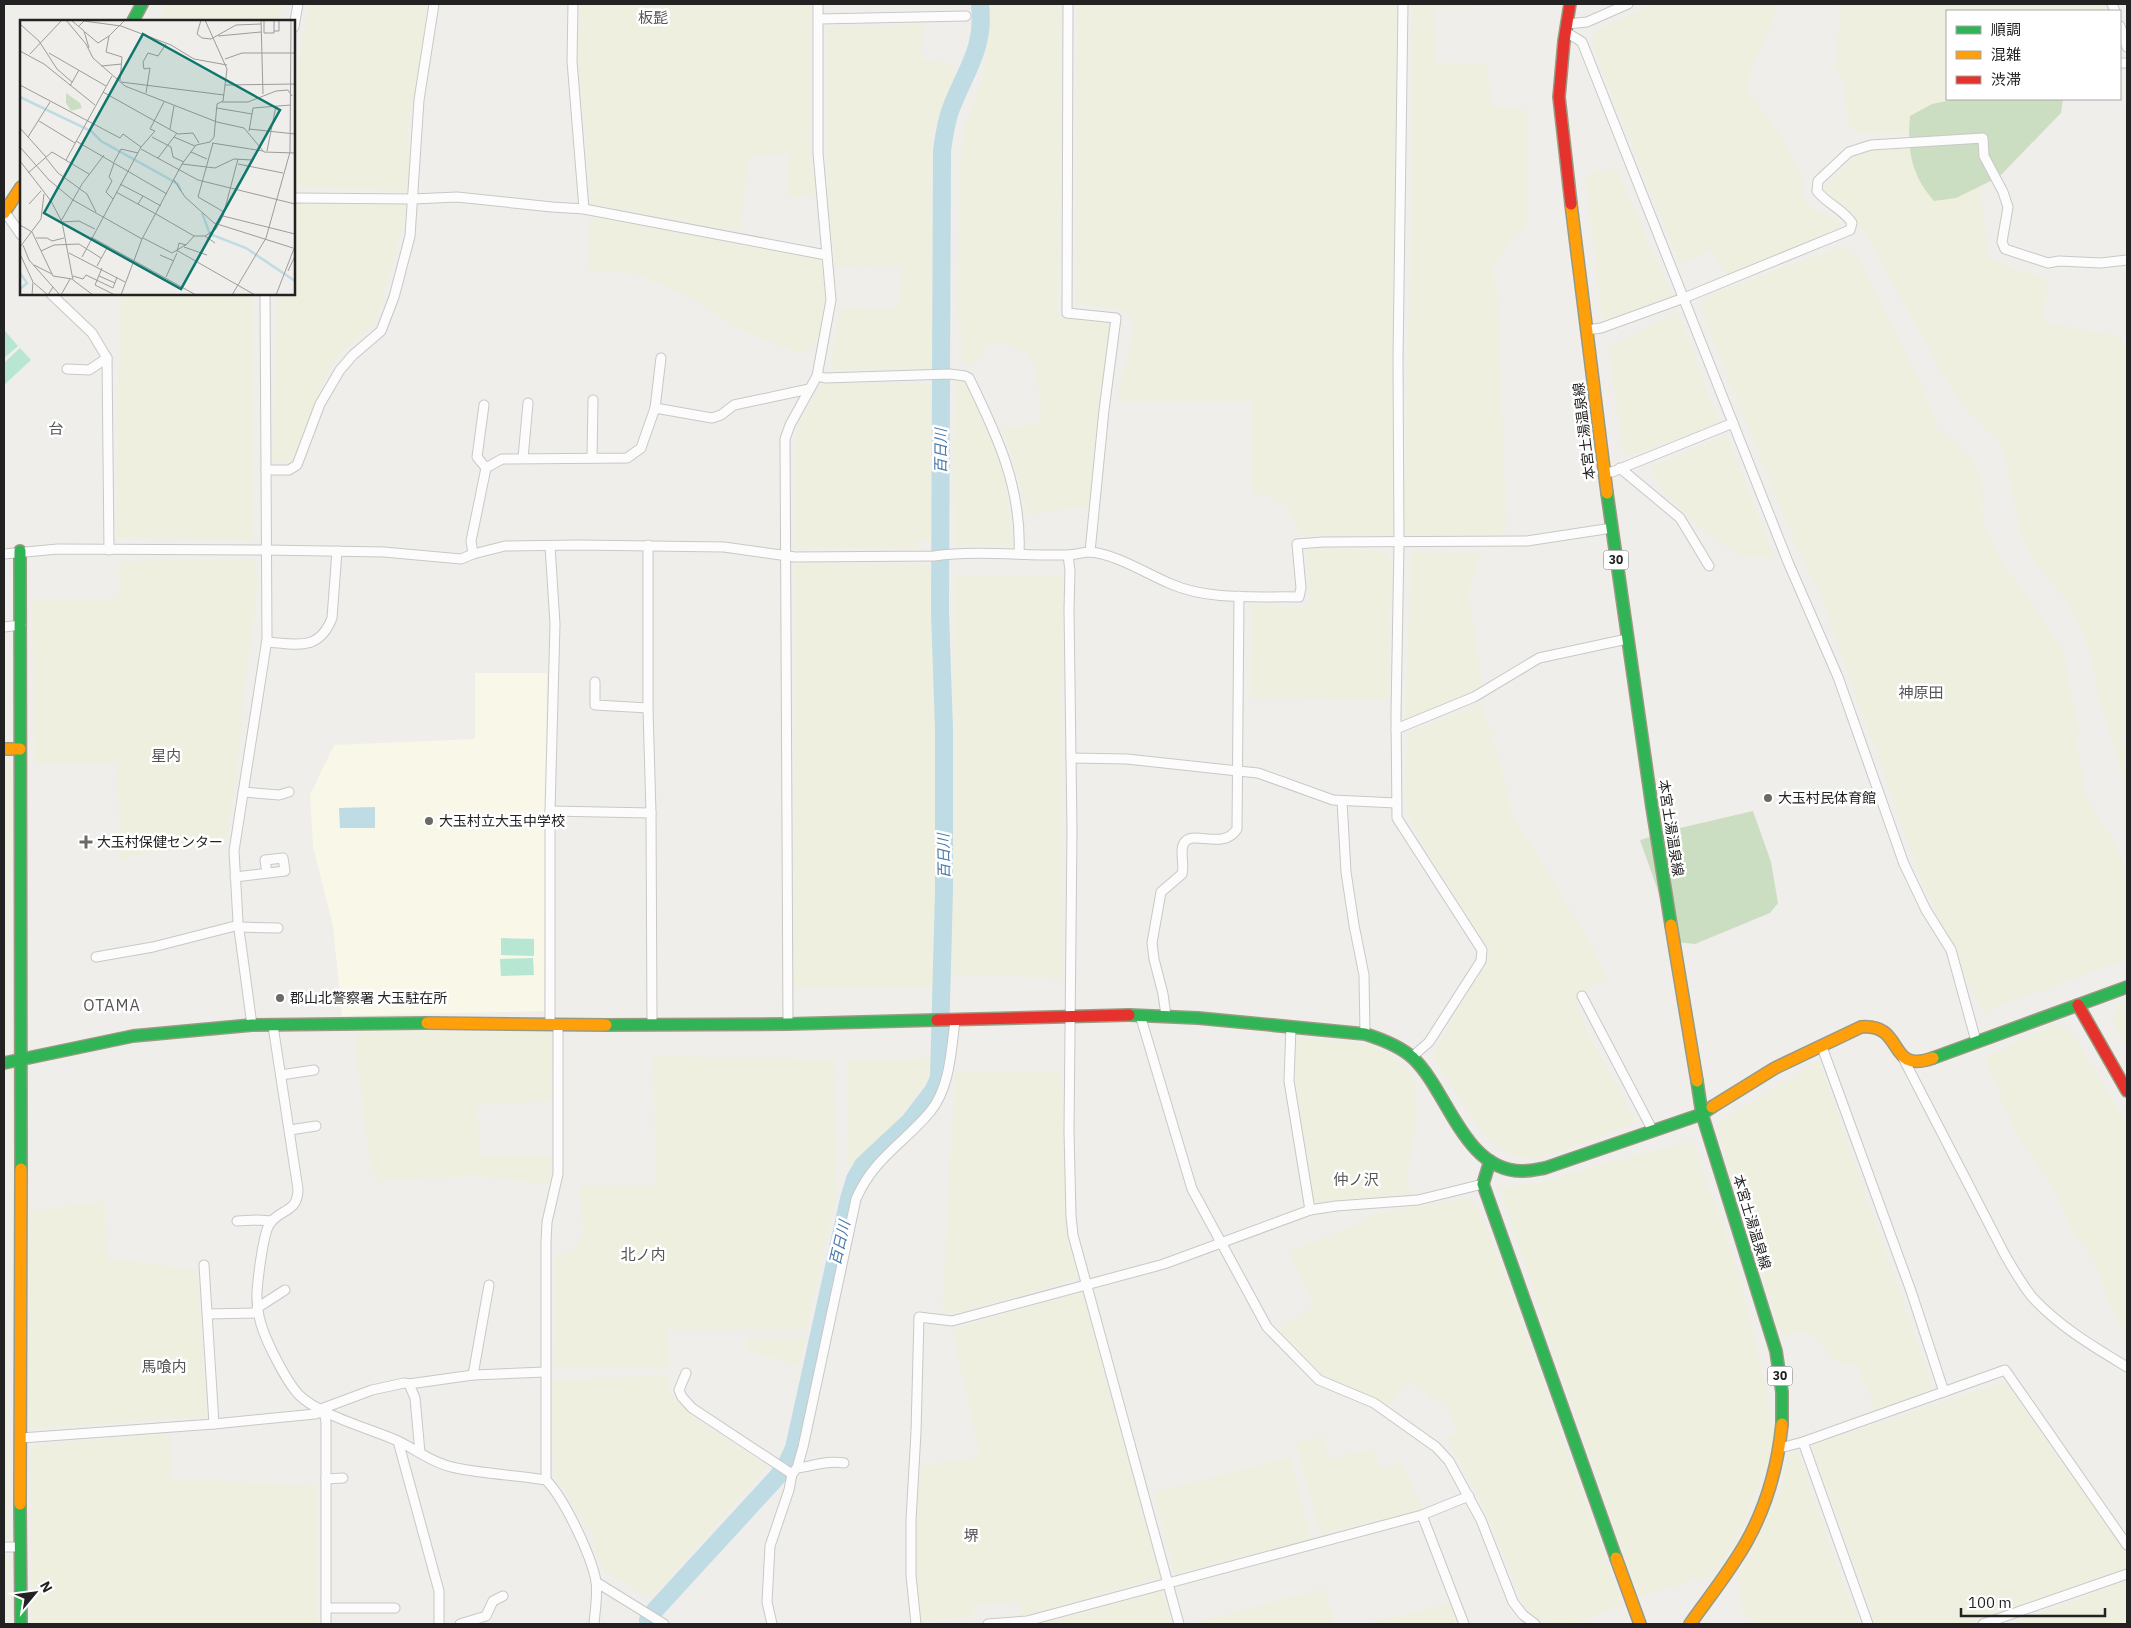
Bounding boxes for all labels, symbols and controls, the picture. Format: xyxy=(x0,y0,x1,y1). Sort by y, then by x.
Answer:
district label: 板髭 xyxy=(638,8,668,27)
legend xyxy=(1946,10,2121,100)
inset map xyxy=(20,20,295,295)
text: 順調 xyxy=(1991,20,2021,39)
text: 混雑 xyxy=(1991,45,2021,64)
text: 渋滞 xyxy=(1991,70,2021,89)
street label: 本宮土湯温泉線 xyxy=(1569,381,1599,481)
district label: 台 xyxy=(48,419,64,438)
water label: 百日川 xyxy=(931,427,950,474)
road number: 30 xyxy=(1604,550,1628,570)
district label: 神原田 xyxy=(1898,683,1944,702)
district label: 星内 xyxy=(151,746,181,765)
street label: 本宮土湯温泉線 xyxy=(1654,778,1688,878)
place label: 大玉村民体育館 xyxy=(1778,789,1876,807)
marker: 大玉村民体育館 xyxy=(1762,792,1774,804)
place label: 大玉村立大玉中学校 xyxy=(439,812,565,830)
marker: 大玉村立大玉中学校 xyxy=(423,815,435,827)
water label: 百日川 xyxy=(934,831,953,879)
place label: 大玉村保健センター xyxy=(97,833,223,851)
marker: 大玉村保健センター xyxy=(79,835,93,849)
place label: 郡山北警察署 大玉駐在所 xyxy=(290,989,447,1007)
marker: 郡山北警察署 大玉駐在所 xyxy=(274,992,286,1004)
district label: OTAMA xyxy=(83,995,141,1015)
district label: 仲ノ沢 xyxy=(1333,1170,1379,1189)
street label: 本宮土湯温泉線 xyxy=(1729,1173,1775,1271)
water label: 百日川 xyxy=(825,1217,854,1267)
district label: 北ノ内 xyxy=(620,1245,666,1264)
district label: 馬喰内 xyxy=(141,1357,187,1376)
road number: 30 xyxy=(1768,1366,1792,1385)
district label: 堺 xyxy=(963,1526,979,1545)
north arrow xyxy=(10,1568,60,1618)
text: N xyxy=(36,1578,57,1595)
scale bar xyxy=(1961,1586,2105,1618)
text: 100 m xyxy=(1968,1593,2012,1612)

